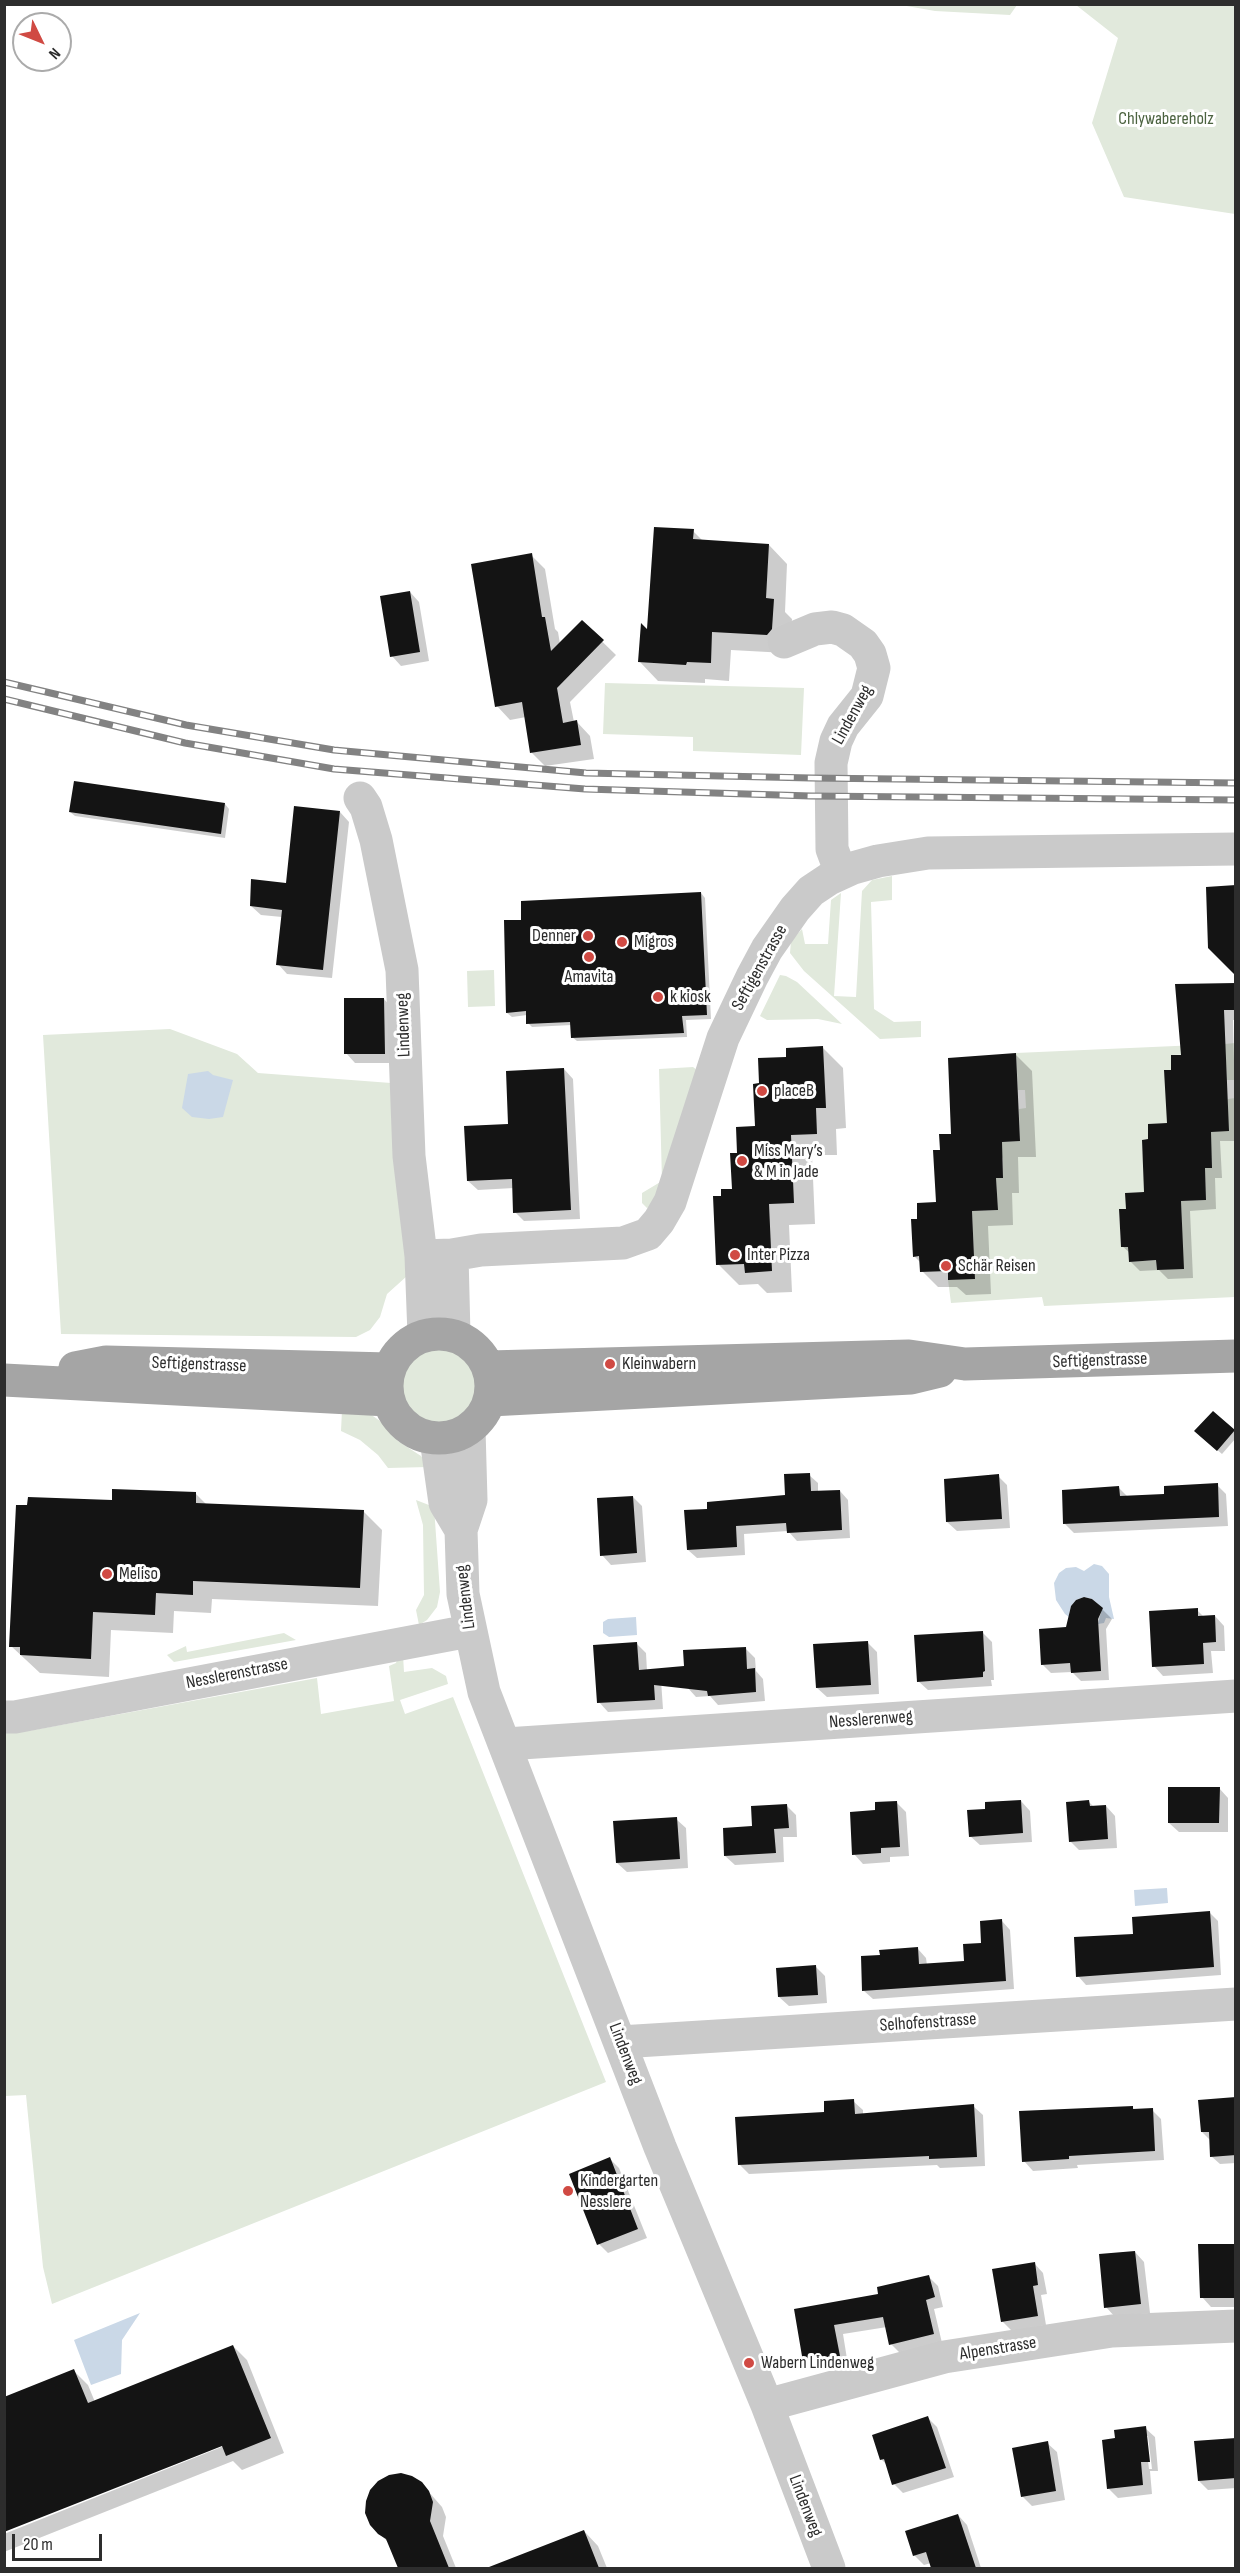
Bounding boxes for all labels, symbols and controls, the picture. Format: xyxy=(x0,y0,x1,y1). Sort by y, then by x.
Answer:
north arrow xyxy=(12,12,72,72)
text: N xyxy=(44,44,64,63)
park label: Chlywabereholz xyxy=(1118,108,1214,130)
street label: Lindenweg xyxy=(828,682,878,748)
street label: Seftigenstrasse xyxy=(728,921,792,1015)
place label: Denner xyxy=(532,925,576,947)
marker: Denner xyxy=(581,929,595,943)
place label: Migros xyxy=(634,931,674,953)
marker: Migros xyxy=(615,935,629,949)
marker: Amavita xyxy=(582,950,596,964)
place label: Amavita xyxy=(564,966,614,988)
place label: k kiosk xyxy=(670,986,711,1008)
marker: k kiosk xyxy=(651,990,665,1004)
street label: Lindenweg xyxy=(392,992,416,1058)
place label: placeB xyxy=(774,1080,814,1102)
marker: placeB xyxy=(755,1084,769,1098)
place label: Miss Mary’s & M in Jade xyxy=(754,1140,823,1182)
marker: Miss Mary’s & M in Jade xyxy=(735,1154,749,1168)
place label: Inter Pizza xyxy=(747,1244,810,1266)
marker: Inter Pizza xyxy=(728,1248,742,1262)
place label: Schär Reisen xyxy=(958,1255,1036,1277)
marker: Schär Reisen xyxy=(939,1259,953,1273)
street label: Seftigenstrasse xyxy=(1052,1349,1148,1373)
street label: Seftigenstrasse xyxy=(151,1353,247,1377)
place label: Kleinwabern xyxy=(622,1353,696,1375)
marker: Kleinwabern xyxy=(603,1357,617,1371)
place label: Meliso xyxy=(119,1563,158,1585)
street label: Lindenweg xyxy=(451,1564,481,1630)
marker: Meliso xyxy=(100,1567,114,1581)
street label: Nesslerenstrasse xyxy=(184,1654,290,1694)
street label: Nesslerenweg xyxy=(828,1706,914,1734)
street label: Selhofenstrasse xyxy=(879,2009,977,2037)
street label: Lindenweg xyxy=(603,2020,647,2088)
place label: Kindergarten Nesslere xyxy=(580,2170,658,2212)
marker: Kindergarten Nesslere xyxy=(561,2184,575,2198)
street label: Alpenstrasse xyxy=(958,2332,1038,2366)
place label: Wabern Lindenweg xyxy=(761,2352,874,2374)
marker: Wabern Lindenweg xyxy=(742,2356,756,2370)
street label: Lindenweg xyxy=(783,2472,827,2540)
scale bar xyxy=(15,2522,105,2560)
text: 20 m xyxy=(23,2534,53,2555)

